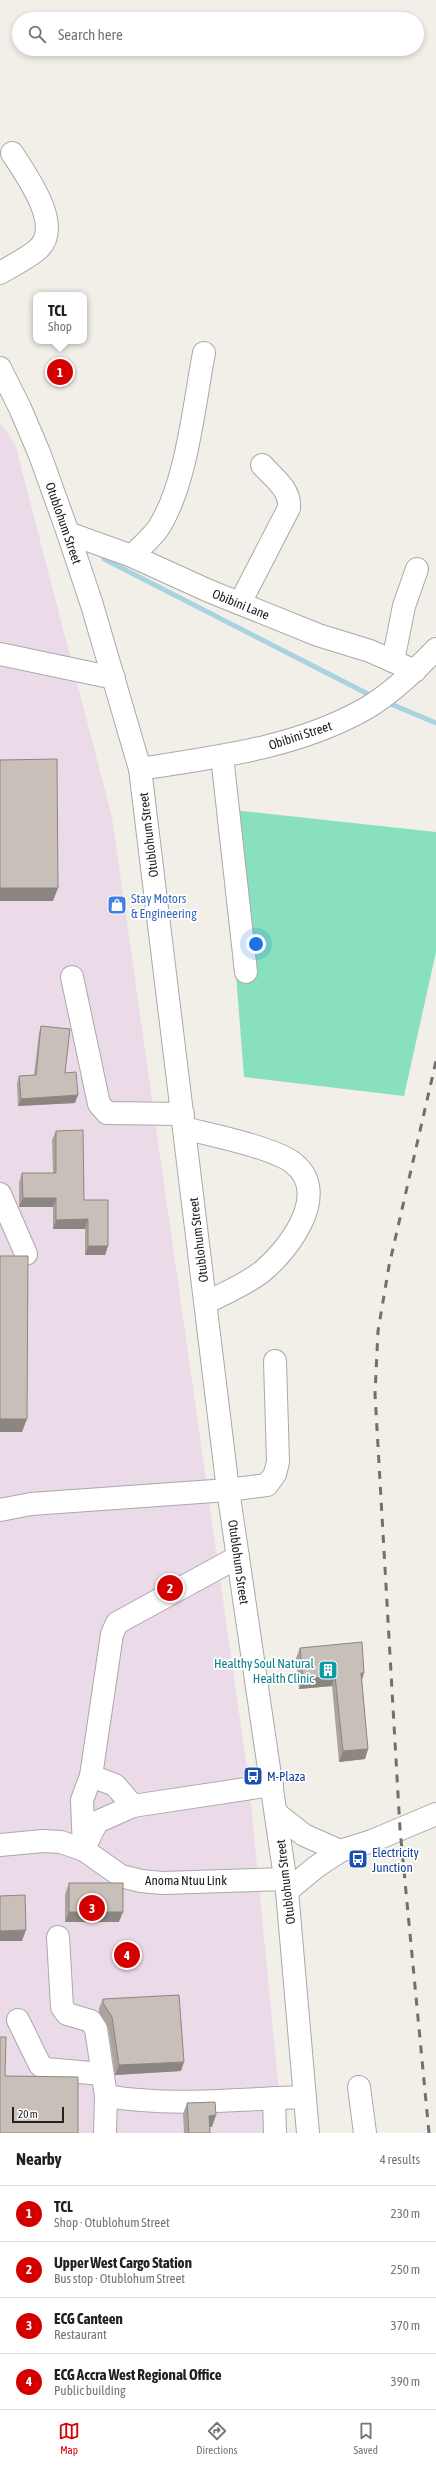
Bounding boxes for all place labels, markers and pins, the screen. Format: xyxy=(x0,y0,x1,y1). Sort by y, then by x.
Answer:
pin: 1 xyxy=(47,357,73,387)
place label: Stay Motors & Engineering xyxy=(131,891,197,921)
shop icon: Stay Motors & Engineering xyxy=(106,894,128,916)
pin: 2 xyxy=(157,1573,183,1603)
place label: Healthy Soul Natural Health Clinic xyxy=(214,1656,315,1686)
building icon: Healthy Soul Natural Health Clinic xyxy=(317,1659,339,1681)
bus stop icon: M-Plaza xyxy=(242,1765,264,1787)
place label: M-Plaza xyxy=(267,1769,306,1784)
place label: Electricity Junction xyxy=(372,1845,420,1875)
bus stop icon: Electricity Junction xyxy=(347,1848,369,1870)
pin: 3 xyxy=(79,1893,105,1923)
pin: 4 xyxy=(114,1940,140,1970)

